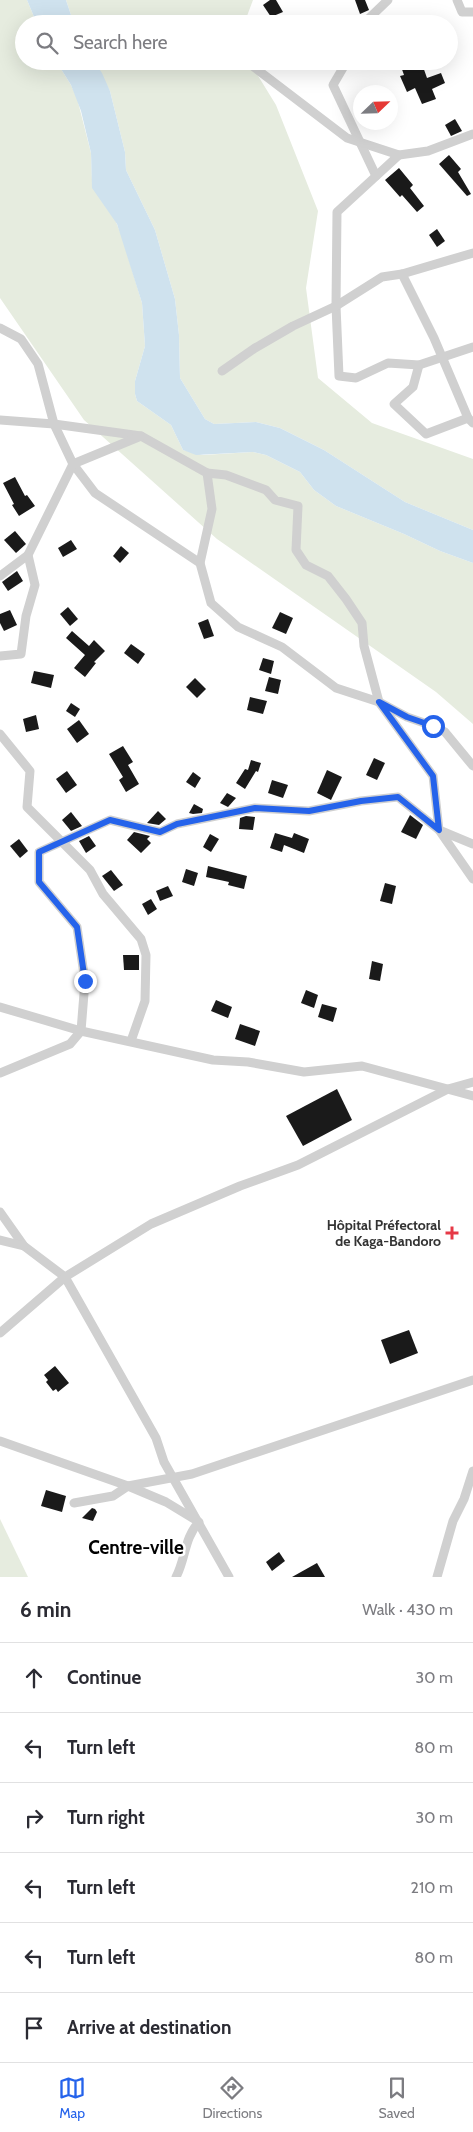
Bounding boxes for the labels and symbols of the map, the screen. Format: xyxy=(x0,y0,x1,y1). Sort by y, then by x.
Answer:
north arrow xyxy=(353,85,398,130)
route start xyxy=(422,715,445,738)
route end xyxy=(74,970,97,993)
place label: Hôpital Préfectoral de Kaga-Bandoro xyxy=(327,1216,441,1250)
marker: Hôpital Préfectoral de Kaga-Bandoro xyxy=(445,1226,459,1240)
district label: Centre-ville xyxy=(88,1536,184,1559)

